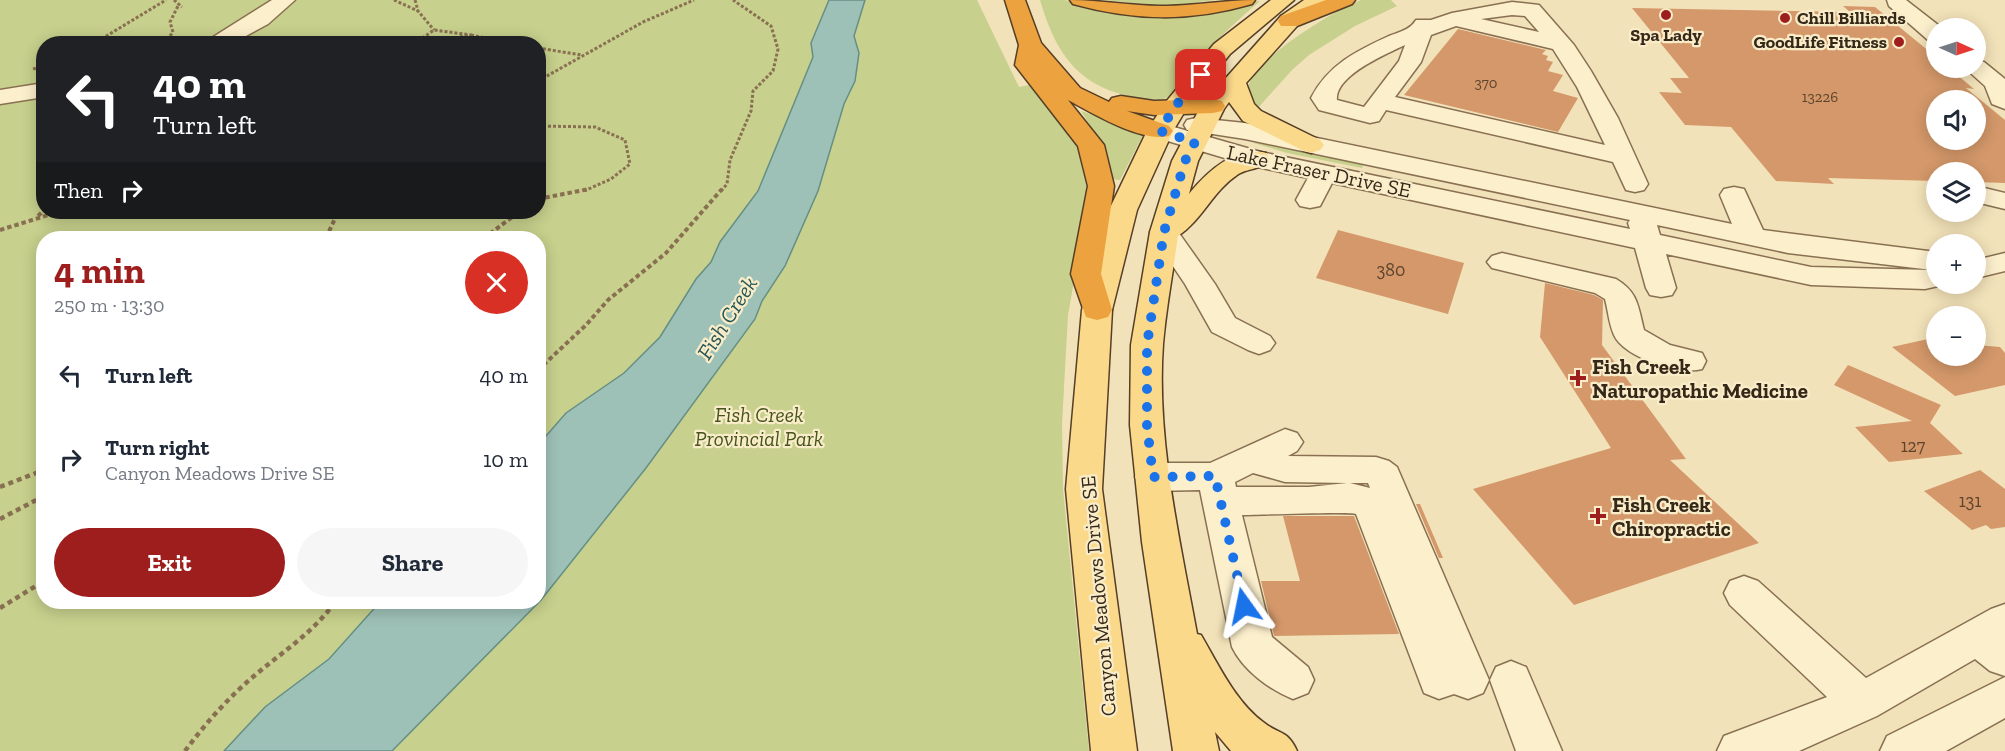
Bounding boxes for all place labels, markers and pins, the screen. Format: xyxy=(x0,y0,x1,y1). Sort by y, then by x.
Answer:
place label: Chill Billiards xyxy=(1797,7,1906,29)
marker: Spa Lady xyxy=(1659,8,1673,22)
marker: Chill Billiards xyxy=(1778,11,1792,25)
place label: Spa Lady xyxy=(1630,24,1702,46)
place label: GoodLife Fitness xyxy=(1753,31,1887,53)
marker: GoodLife Fitness xyxy=(1892,35,1906,49)
pin xyxy=(1175,49,1226,100)
place label: Fish Creek Naturopathic Medicine xyxy=(1592,354,1808,403)
marker: Fish Creek Naturopathic Medicine xyxy=(1569,369,1587,387)
place label: Fish Creek Chiropractic xyxy=(1612,492,1731,541)
marker: Fish Creek Chiropractic xyxy=(1589,507,1607,525)

